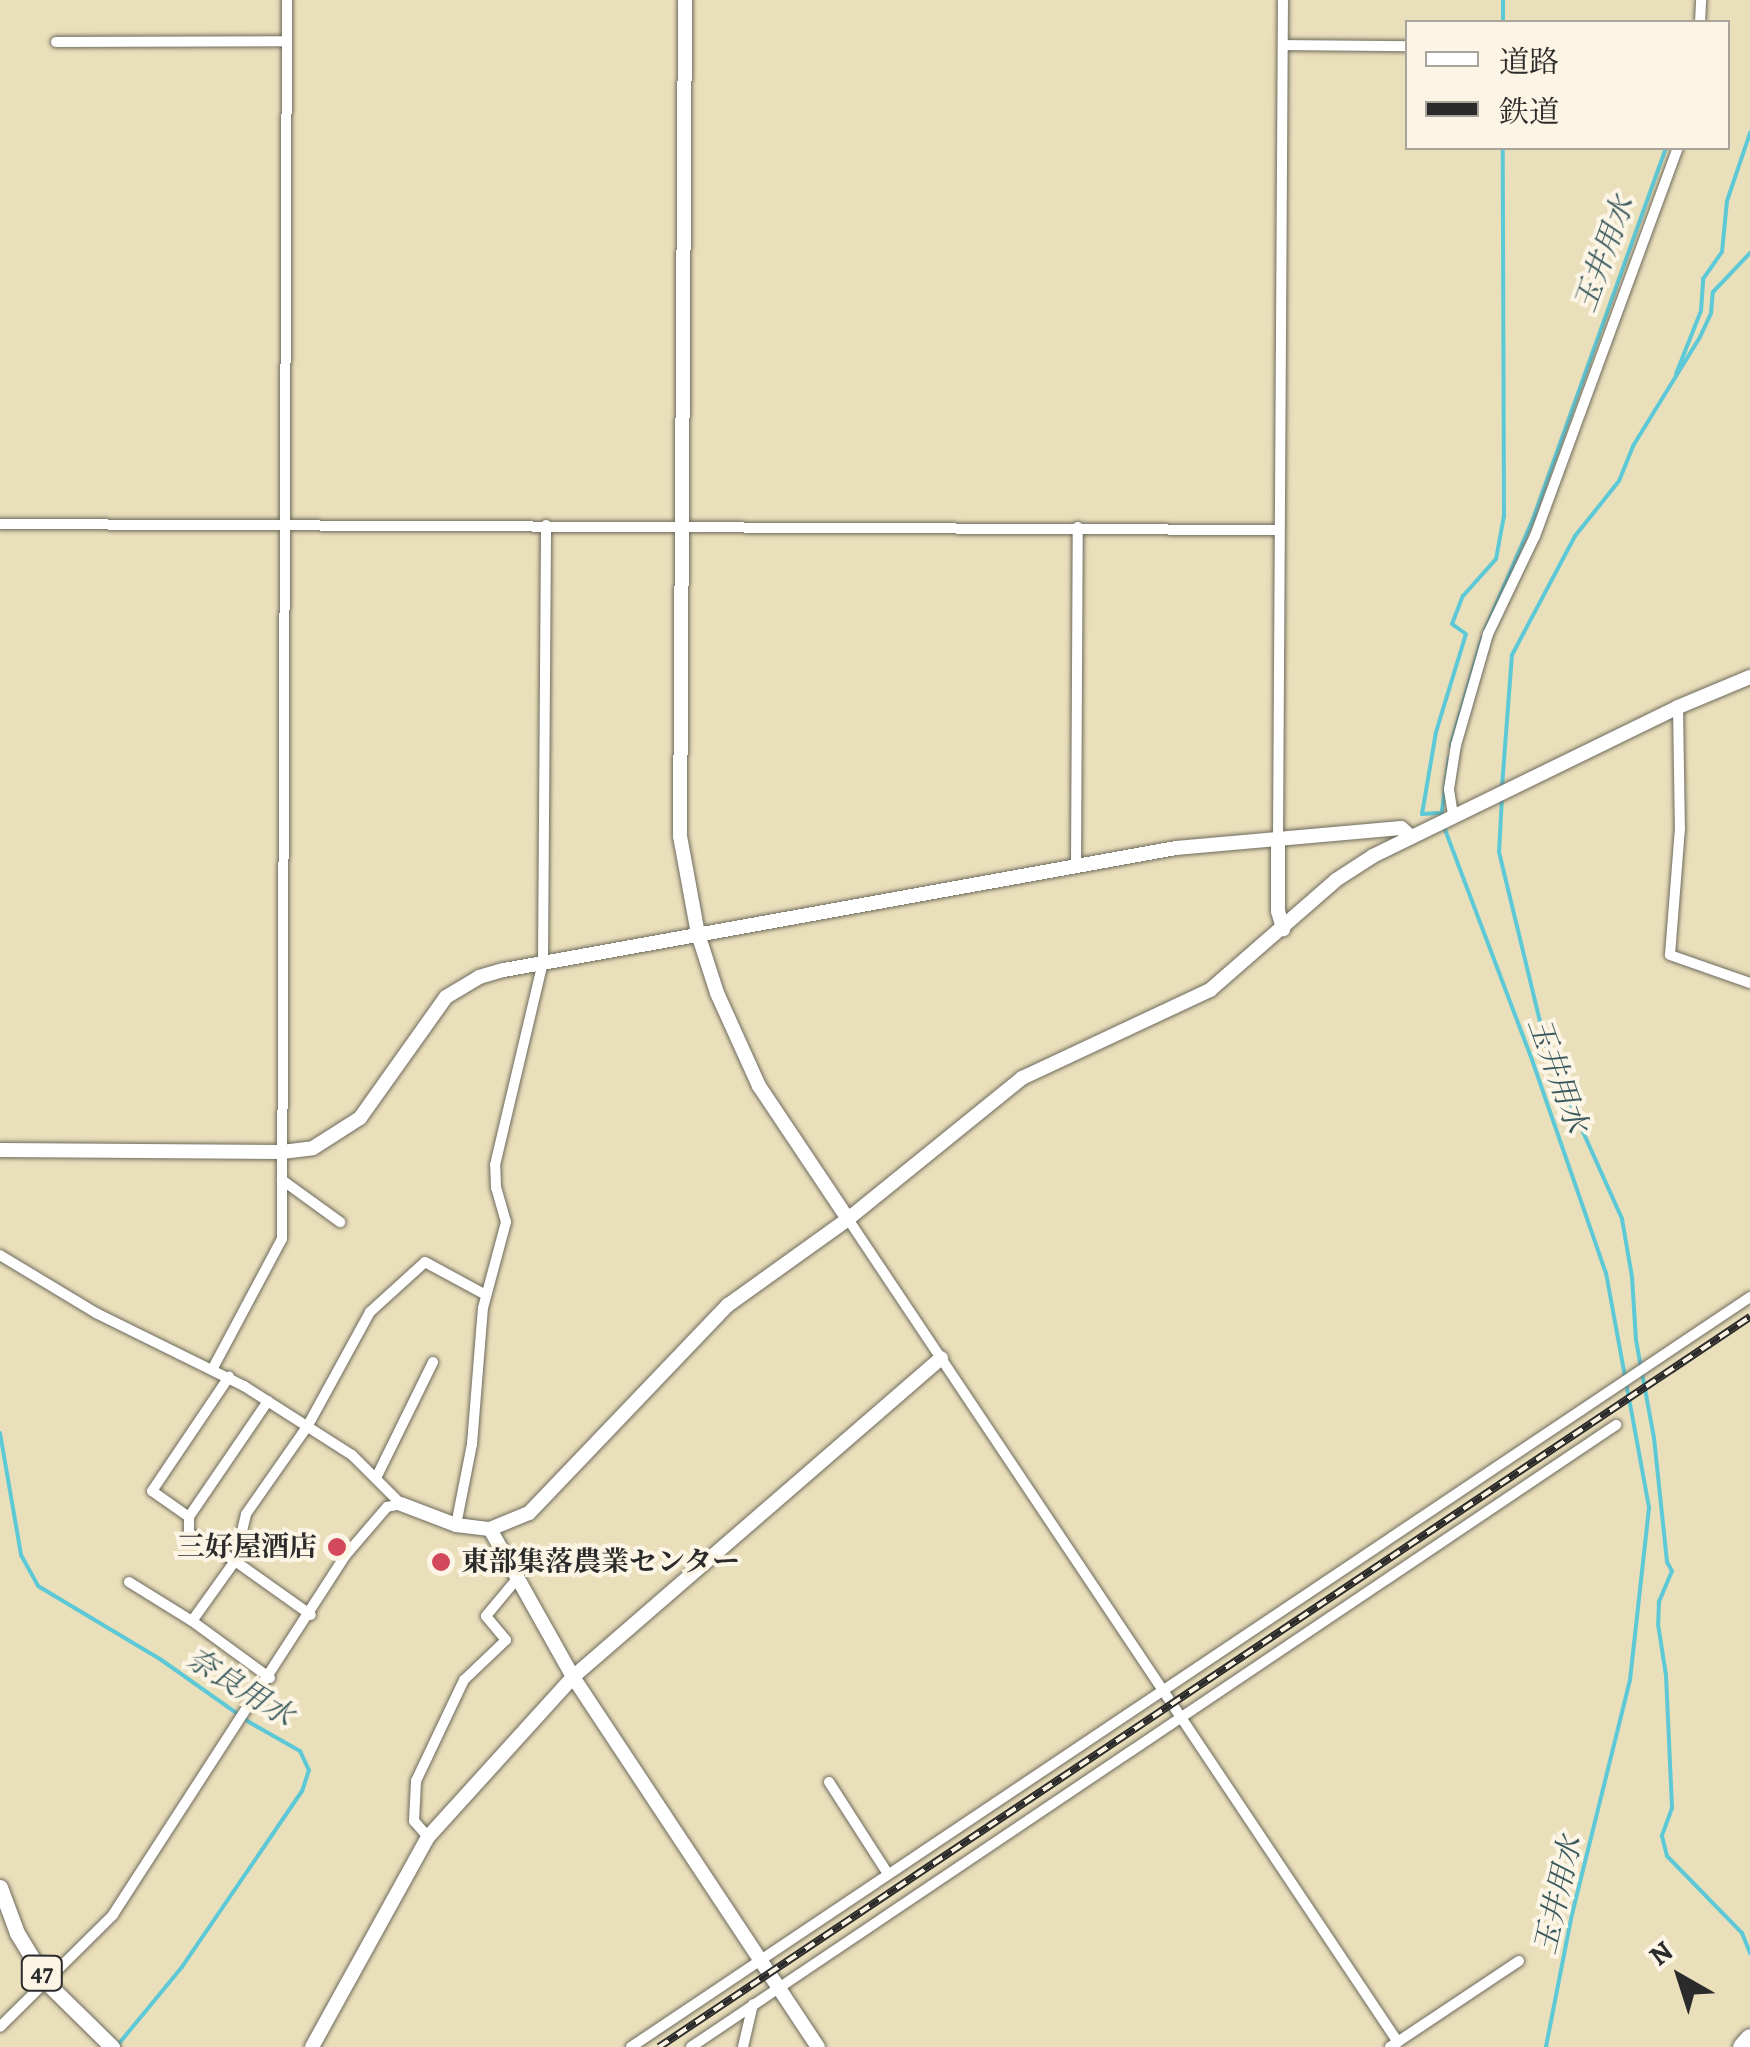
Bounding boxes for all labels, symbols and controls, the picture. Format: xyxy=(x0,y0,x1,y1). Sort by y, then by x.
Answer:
legend xyxy=(1405,20,1730,150)
text: 道路 xyxy=(1499,42,1559,82)
text: 鉄道 xyxy=(1499,92,1559,132)
water label: 玉井用水 xyxy=(1567,191,1641,317)
water label: 玉井用水 xyxy=(1521,1012,1595,1138)
place label: 三好屋酒店 xyxy=(177,1530,317,1564)
marker: 三好屋酒店 xyxy=(326,1536,348,1558)
place label: 東部集落農業センター xyxy=(461,1545,741,1579)
marker: 東部集落農業センター xyxy=(430,1551,452,1573)
water label: 奈良用水 xyxy=(180,1640,300,1734)
water label: 玉井用水 xyxy=(1527,1832,1589,1958)
north arrow xyxy=(1630,1927,1730,2027)
text: N xyxy=(1641,1933,1681,1975)
road number: 47 xyxy=(20,1953,64,1993)

